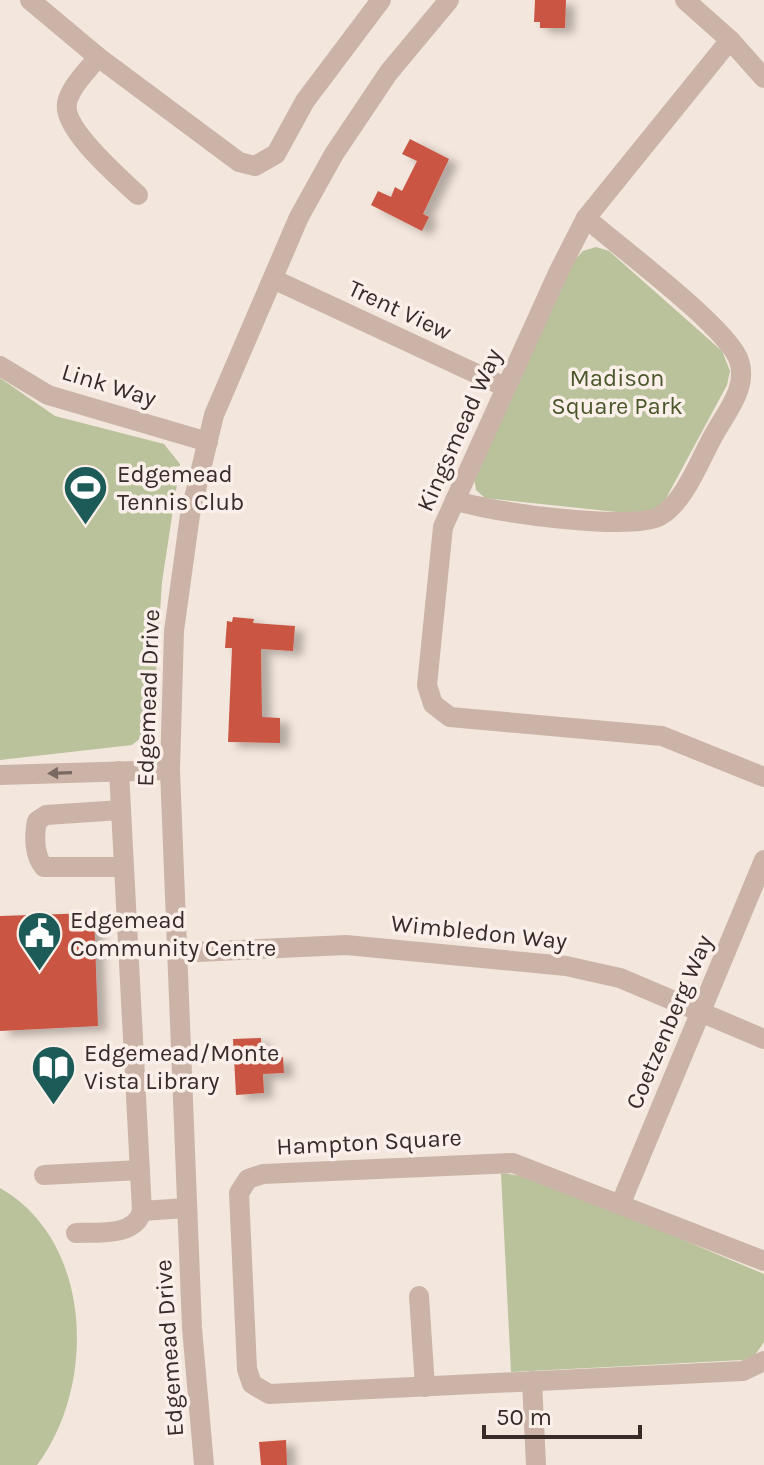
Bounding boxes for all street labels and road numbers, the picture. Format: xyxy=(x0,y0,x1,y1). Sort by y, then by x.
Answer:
street label: Trent View xyxy=(344,274,456,346)
street label: Kingsmead Way xyxy=(411,344,507,516)
street label: Link Way xyxy=(58,357,160,413)
street label: Edgemead Drive xyxy=(131,609,165,787)
street label: Wimbledon Way xyxy=(390,909,568,955)
street label: Coetzenberg Way xyxy=(620,931,718,1113)
street label: Hampton Square xyxy=(276,1123,462,1161)
street label: Edgemead Drive xyxy=(149,1258,189,1438)

